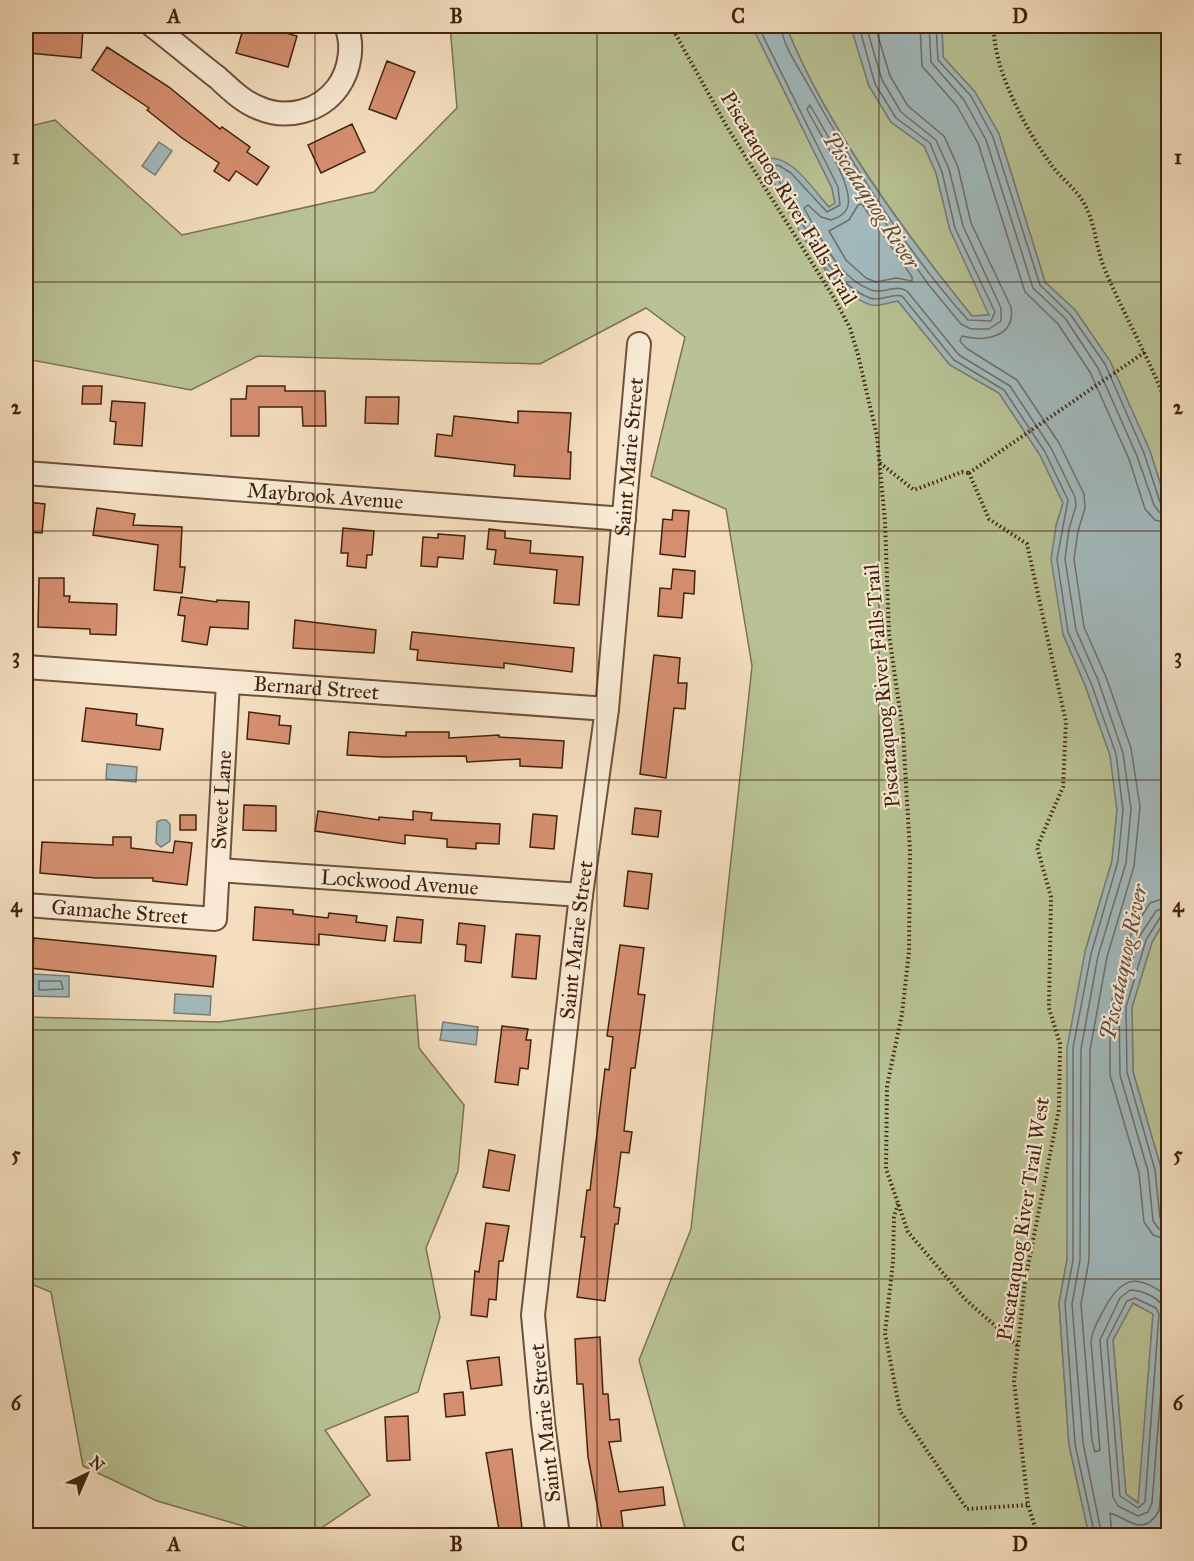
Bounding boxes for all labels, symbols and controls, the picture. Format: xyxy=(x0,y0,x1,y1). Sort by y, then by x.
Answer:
text: A xyxy=(165,4,181,28)
text: B xyxy=(449,4,463,28)
text: C xyxy=(731,4,745,28)
text: D xyxy=(1012,4,1028,28)
street label: Piscataquog River Falls Trail xyxy=(715,86,863,310)
water label: Piscataquog River xyxy=(817,126,927,276)
text: 1 xyxy=(12,145,20,169)
text: 1 xyxy=(1174,145,1182,169)
street label: Saint Marie Street xyxy=(609,376,649,538)
text: 2 xyxy=(11,395,22,419)
text: 2 xyxy=(1173,395,1184,419)
street label: Maybrook Avenue xyxy=(246,477,405,515)
street label: Piscataquog River Falls Trail xyxy=(858,563,906,809)
text: 3 xyxy=(12,644,20,669)
text: 3 xyxy=(1174,644,1182,669)
street label: Bernard Street xyxy=(253,670,381,706)
street label: Sweet Lane xyxy=(206,749,237,850)
street label: Saint Marie Street xyxy=(554,858,599,1021)
street label: Lockwood Avenue xyxy=(320,864,480,901)
water label: Piscataquog River xyxy=(1094,880,1154,1042)
text: 4 xyxy=(10,893,22,918)
text: 4 xyxy=(1172,893,1184,918)
street label: Gamache Street xyxy=(51,894,189,930)
street label: Piscataquog River Trail West xyxy=(991,1095,1055,1343)
text: 5 xyxy=(11,1142,21,1166)
text: 5 xyxy=(1173,1142,1183,1166)
street label: Saint Marie Street xyxy=(524,1342,566,1504)
text: 6 xyxy=(11,1391,23,1415)
text: 6 xyxy=(1173,1391,1185,1415)
north arrow xyxy=(57,1444,117,1504)
text: N xyxy=(86,1452,109,1475)
text: A xyxy=(165,1532,181,1556)
text: B xyxy=(449,1532,463,1556)
text: C xyxy=(731,1532,745,1556)
text: D xyxy=(1012,1532,1028,1556)

